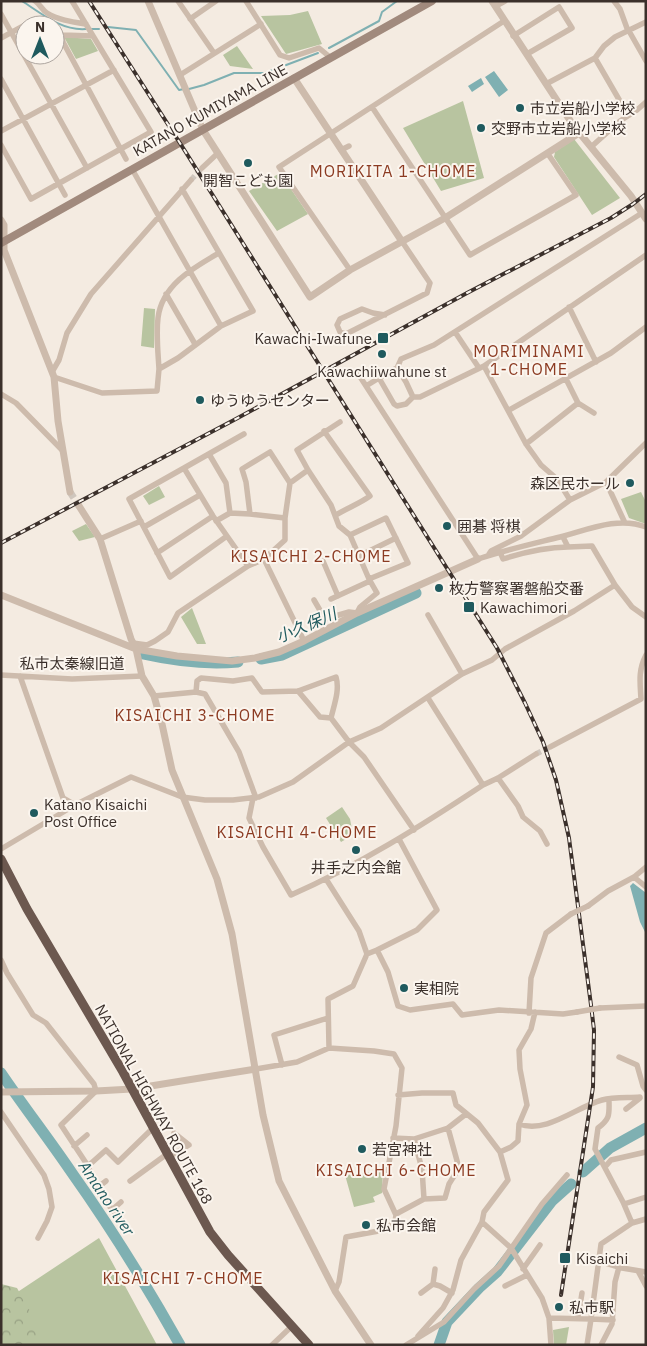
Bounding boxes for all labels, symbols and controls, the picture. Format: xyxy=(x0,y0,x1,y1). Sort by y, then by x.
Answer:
north arrow xyxy=(15,15,65,65)
text: N xyxy=(35,18,45,36)
street label: KATANO KUMIYAMA LINE xyxy=(129,60,291,160)
place label: 市立岩船小学校 xyxy=(530,99,635,118)
marker: 市立岩船小学校 xyxy=(514,102,526,114)
place label: 交野市立岩船小学校 xyxy=(491,119,626,138)
marker: 交野市立岩船小学校 xyxy=(475,122,487,134)
marker: 開智こども園 xyxy=(242,157,254,169)
district label: MORIKITA 1-CHOME xyxy=(310,161,476,181)
place label: 開智こども園 xyxy=(203,171,293,190)
place label: Kawachi-Iwafune xyxy=(254,329,372,348)
marker: Kawachi-Iwafune xyxy=(376,331,390,345)
district label: MORIMINAMI 1-CHOME xyxy=(473,341,585,379)
marker: Kawachiiwahune st xyxy=(376,348,388,360)
place label: Kawachiiwahune st xyxy=(317,362,447,381)
place label: ゆうゆうセンター xyxy=(210,391,330,410)
marker: ゆうゆうセンター xyxy=(194,394,206,406)
place label: 森区民ホール xyxy=(530,474,620,493)
marker: 森区民ホール xyxy=(624,477,636,489)
place label: 囲碁 将棋 xyxy=(457,517,521,536)
marker: 囲碁 将棋 xyxy=(441,520,453,532)
district label: KISAICHI 2-CHOME xyxy=(230,546,392,566)
place label: 枚方警察署磐船交番 xyxy=(449,579,584,598)
marker: 枚方警察署磐船交番 xyxy=(433,582,445,594)
place label: Kawachimori xyxy=(480,598,567,617)
marker: Kawachimori xyxy=(462,600,476,614)
water label: 小久保川 xyxy=(273,603,341,647)
street label: 私市太秦線旧道 xyxy=(19,654,125,673)
district label: KISAICHI 3-CHOME xyxy=(114,705,276,725)
place label: Katano Kisaichi Post Office xyxy=(44,795,147,831)
marker: Katano Kisaichi Post Office xyxy=(28,807,40,819)
district label: KISAICHI 4-CHOME xyxy=(216,822,378,842)
marker: 井手之内会館 xyxy=(350,844,362,856)
place label: 井手之内会館 xyxy=(311,858,401,877)
place label: 実相院 xyxy=(414,979,459,998)
marker: 実相院 xyxy=(398,982,410,994)
street label: NATIONAL HIGHWAY ROUTE 168 xyxy=(91,1001,217,1207)
place label: 若宮神社 xyxy=(372,1140,432,1159)
marker: 若宮神社 xyxy=(356,1143,368,1155)
water label: Amano river xyxy=(74,1156,140,1240)
district label: KISAICHI 6-CHOME xyxy=(315,1160,477,1180)
place label: 私市会館 xyxy=(376,1216,436,1235)
marker: 私市会館 xyxy=(360,1219,372,1231)
place label: Kisaichi xyxy=(576,1249,628,1268)
marker: Kisaichi xyxy=(558,1251,572,1265)
district label: KISAICHI 7-CHOME xyxy=(102,1268,264,1288)
place label: 私市駅 xyxy=(569,1298,614,1317)
marker: 私市駅 xyxy=(553,1301,565,1313)

